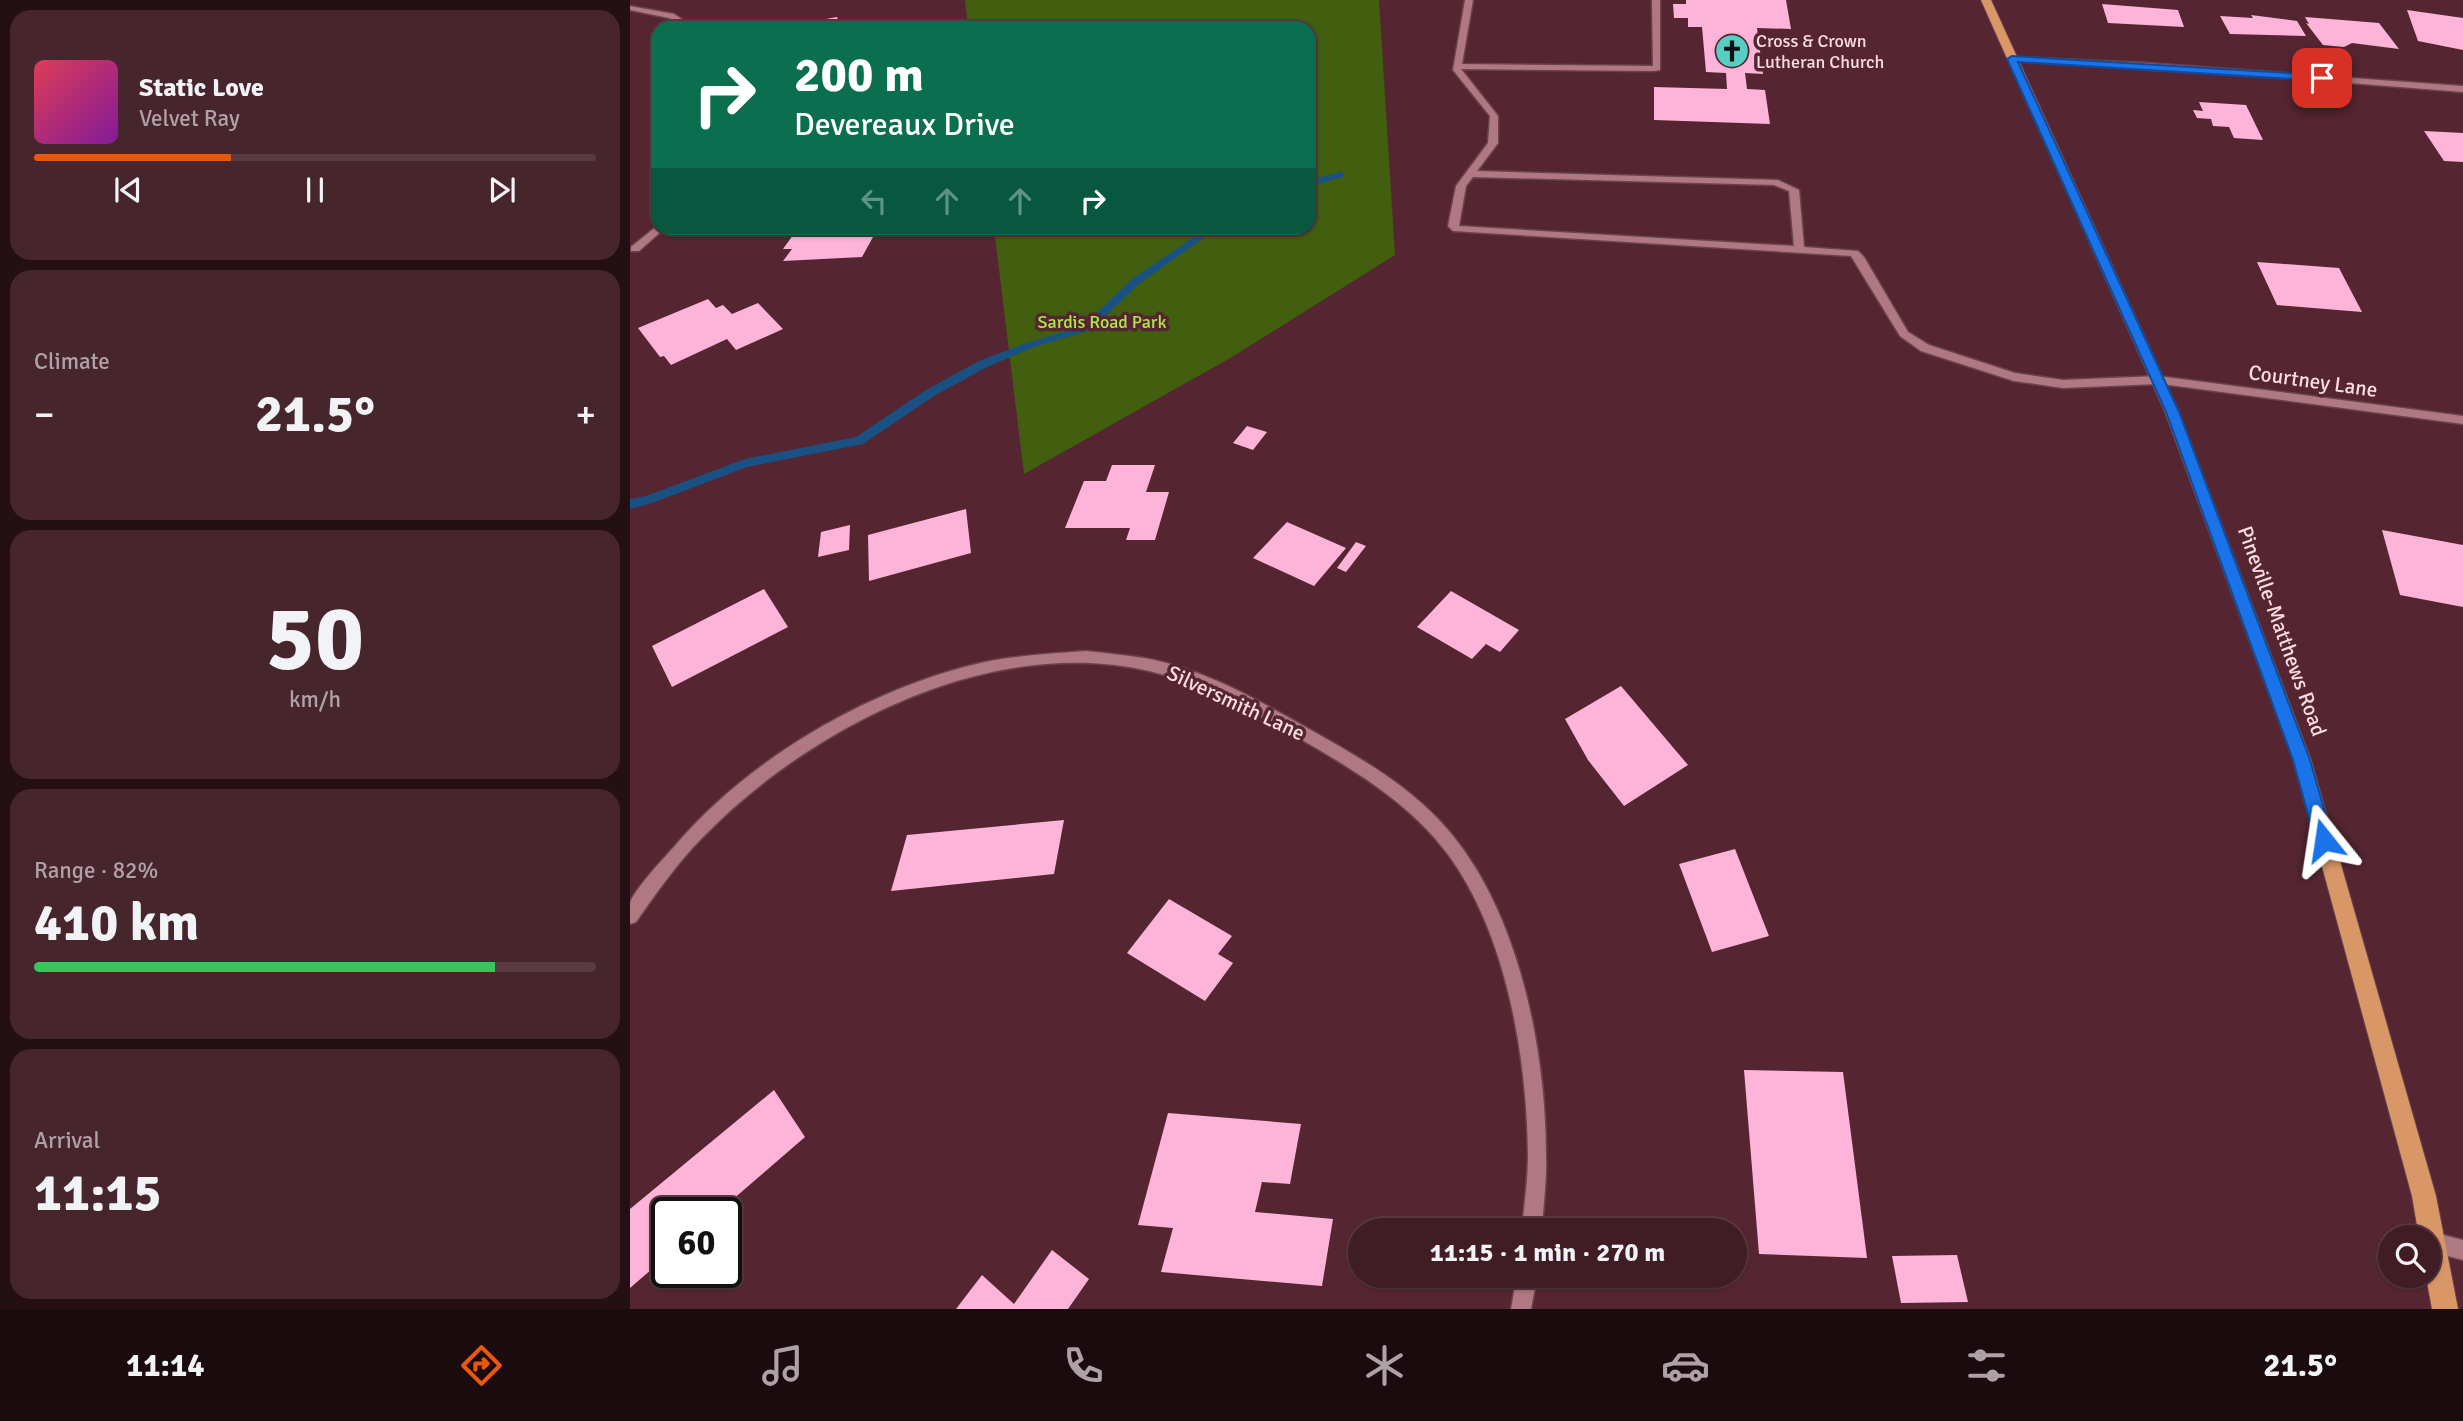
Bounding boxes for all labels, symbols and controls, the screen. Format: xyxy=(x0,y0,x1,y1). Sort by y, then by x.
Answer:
place label: Cross & Crown Lutheran Church xyxy=(1756,30,1884,73)
church icon: Cross & Crown Lutheran Church xyxy=(1713,32,1751,70)
text: 200 m xyxy=(794,45,924,105)
pin xyxy=(2292,48,2352,108)
icon: right xyxy=(679,49,770,140)
icon: arrive xyxy=(2303,59,2341,97)
text: Static Love xyxy=(139,72,264,104)
text: Velvet Ray xyxy=(139,104,240,133)
text: Devereaux Drive xyxy=(794,105,1015,144)
icon: previous xyxy=(109,171,147,209)
icon: pause xyxy=(296,171,334,209)
icon: next xyxy=(483,171,521,209)
icon: left xyxy=(855,182,893,220)
icon: ahead xyxy=(928,182,966,220)
icon: ahead xyxy=(1001,182,1039,220)
icon: right xyxy=(1074,182,1112,220)
park label: Sardis Road Park xyxy=(1038,311,1166,333)
text: Climate xyxy=(34,347,110,376)
street label: Courtney Lane xyxy=(2247,359,2379,403)
text: 21.5° xyxy=(255,382,375,446)
text: − xyxy=(34,391,55,438)
text: + xyxy=(575,391,596,438)
street label: Pineville-Matthews Road xyxy=(2232,522,2332,740)
text: 50 xyxy=(266,583,364,696)
street label: Silversmith Lane xyxy=(1163,660,1309,746)
text: km/h xyxy=(289,685,341,714)
position arrow xyxy=(2287,803,2361,877)
text: Range · 82% xyxy=(34,856,158,885)
text: 410 km xyxy=(34,891,199,955)
text: Arrival xyxy=(34,1126,100,1155)
text: 11:15 xyxy=(34,1161,162,1225)
speed limit sign: 60 xyxy=(651,1197,742,1288)
map controls xyxy=(2378,1225,2441,1288)
button: search xyxy=(2378,1225,2441,1288)
text: 11:15 · 1 min · 270 m xyxy=(1430,1237,1665,1269)
icon: directions xyxy=(457,1341,506,1390)
icon: music xyxy=(758,1341,807,1390)
icon: phone xyxy=(1059,1341,1108,1390)
icon: climate xyxy=(1360,1341,1409,1390)
icon: car xyxy=(1661,1341,1710,1390)
icon: filters xyxy=(1962,1341,2011,1390)
text: 11:14 xyxy=(126,1346,205,1385)
text: 21.5° xyxy=(2263,1346,2337,1385)

